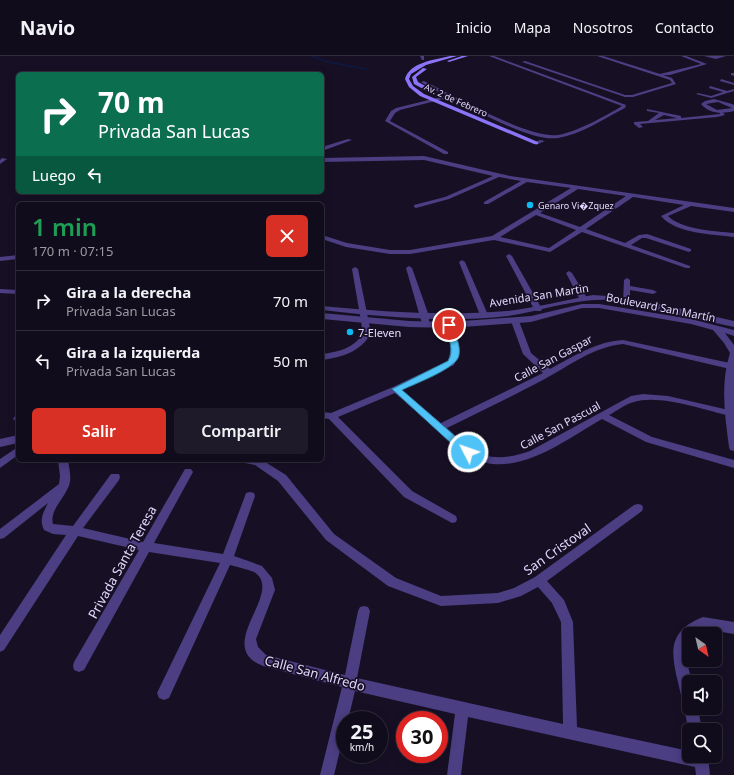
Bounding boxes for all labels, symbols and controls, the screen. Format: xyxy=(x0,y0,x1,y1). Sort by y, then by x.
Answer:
text: Navio xyxy=(20,15,75,41)
text: Inicio xyxy=(456,18,492,37)
text: Mapa xyxy=(514,18,551,37)
text: Nosotros xyxy=(573,18,633,37)
text: Contacto xyxy=(655,18,714,37)
street label: Av. 2 de Febrero xyxy=(422,80,490,120)
text: 70 m xyxy=(98,83,165,121)
icon: right xyxy=(32,88,84,140)
text: Privada San Lucas xyxy=(98,119,250,143)
icon: left xyxy=(84,164,106,186)
text: Luego xyxy=(32,165,76,185)
place label: Genaro Vi�Zquez xyxy=(538,199,614,212)
marker: Genaro Vi�Zquez xyxy=(525,200,535,210)
text: 1 min xyxy=(32,210,97,243)
button: close xyxy=(266,215,308,257)
text: 170 m · 07:15 xyxy=(32,242,113,260)
street label: Avenida San Martin xyxy=(488,280,590,310)
text: Gira a la derecha xyxy=(66,282,191,302)
street label: Boulevard San Martín xyxy=(605,289,717,325)
icon: right xyxy=(32,290,54,312)
text: 70 m xyxy=(273,291,308,311)
text: Privada San Lucas xyxy=(66,302,176,320)
pin xyxy=(432,308,466,342)
icon: arrive xyxy=(438,314,460,336)
place label: 7-Eleven xyxy=(358,325,401,340)
marker: 7-Eleven xyxy=(345,327,355,337)
street label: Calle San Gaspar xyxy=(511,331,595,385)
text: Gira a la izquierda xyxy=(66,342,200,362)
icon: left xyxy=(32,350,54,372)
text: 50 m xyxy=(273,351,308,371)
text: Privada San Lucas xyxy=(66,362,176,380)
street label: Calle San Pascual xyxy=(517,398,603,452)
button: Salir xyxy=(32,408,166,454)
button: Compartir xyxy=(174,408,308,454)
position arrow xyxy=(447,431,489,473)
street label: Privada Santa Teresa xyxy=(83,502,161,622)
street label: San Cristoval xyxy=(520,519,594,579)
north arrow xyxy=(682,627,722,667)
map controls xyxy=(682,627,722,763)
street label: Calle San Alfredo xyxy=(263,651,367,695)
button: sound xyxy=(682,675,722,715)
speed limit sign: 30 xyxy=(396,711,448,763)
text: 25 xyxy=(351,718,373,745)
button: search xyxy=(682,723,722,763)
text: km/h xyxy=(350,740,374,754)

